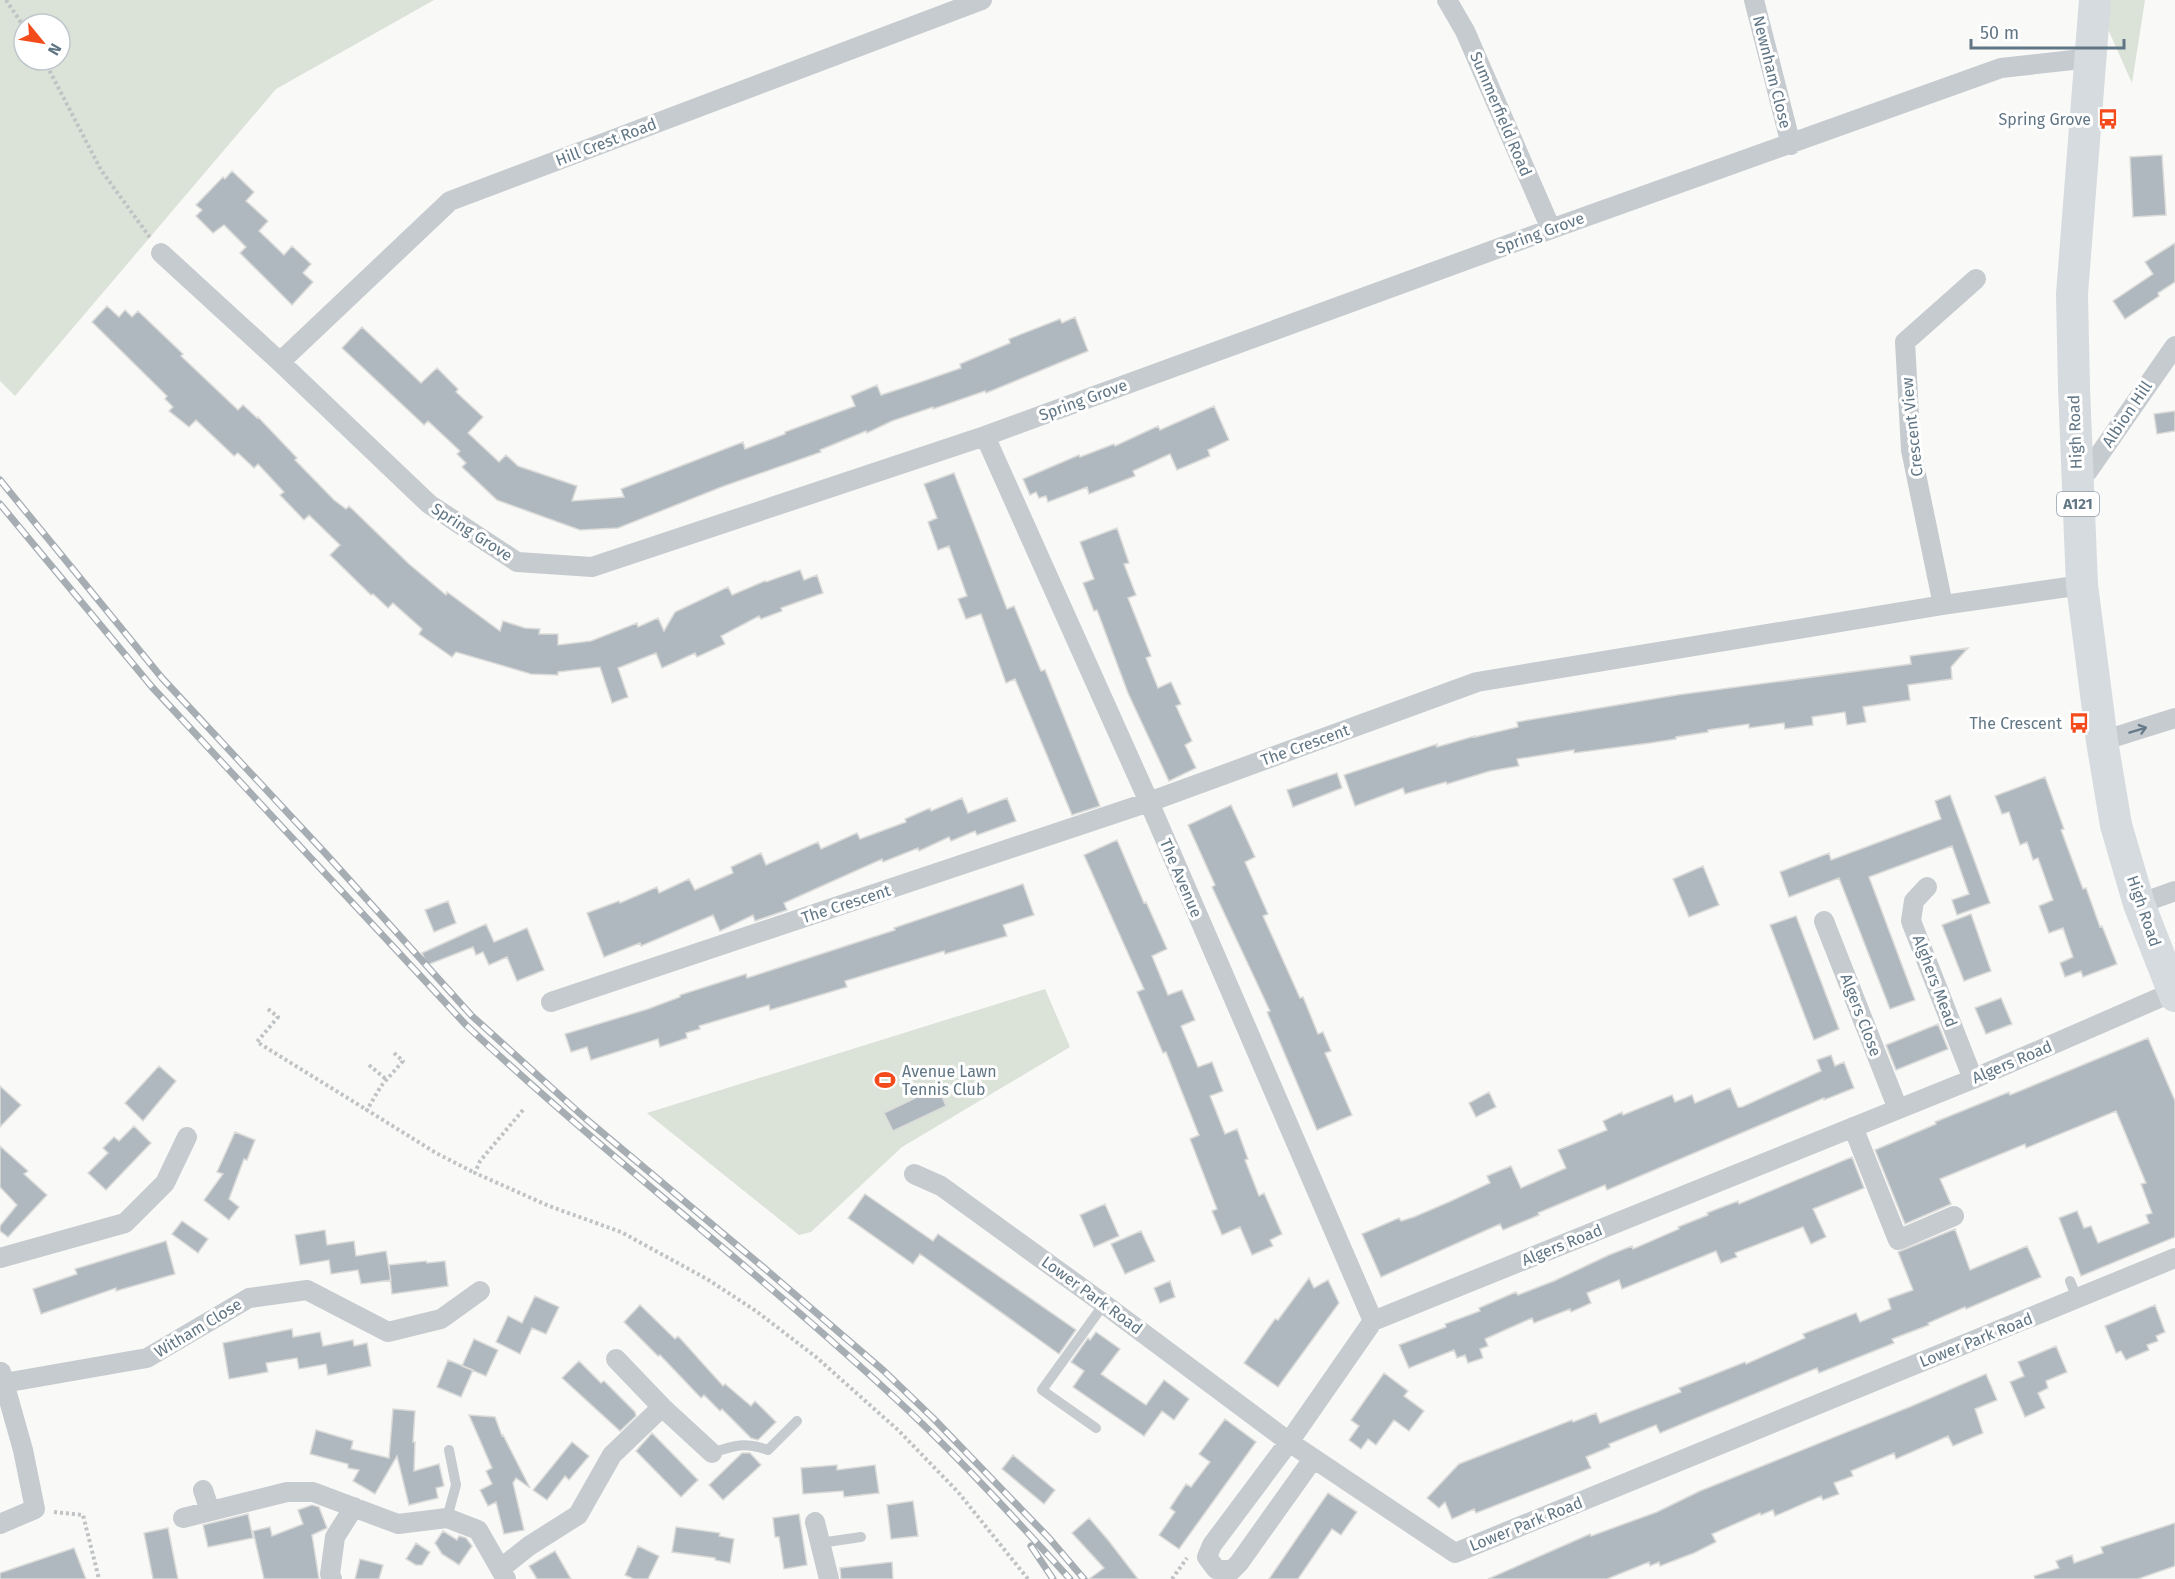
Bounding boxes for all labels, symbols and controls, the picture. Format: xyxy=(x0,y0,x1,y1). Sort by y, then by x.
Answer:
north arrow xyxy=(12,12,72,72)
scale bar xyxy=(1971,12,2124,50)
street label: Newnham Close xyxy=(1749,14,1795,130)
text: 50 m xyxy=(1980,22,2019,44)
text: N xyxy=(44,40,65,59)
street label: Summerfield Road xyxy=(1466,49,1536,179)
bus stop icon: Spring Grove xyxy=(2096,107,2120,131)
place label: Spring Grove xyxy=(1999,110,2091,129)
street label: Hill Crest Road xyxy=(553,114,659,170)
street label: Spring Grove xyxy=(1493,208,1587,258)
street label: Spring Grove xyxy=(1036,375,1130,425)
street label: Crescent View xyxy=(1897,376,1927,478)
street label: Albion Hill xyxy=(2098,377,2156,451)
street label: High Road xyxy=(2064,395,2086,469)
road number: A121 xyxy=(2057,492,2099,516)
street label: Spring Grove xyxy=(428,499,516,565)
bus stop icon: The Crescent xyxy=(2067,711,2091,735)
place label: The Crescent xyxy=(1970,714,2062,733)
street label: The Crescent xyxy=(1258,720,1352,770)
one-way arrow xyxy=(2128,723,2147,734)
street label: The Avenue xyxy=(1156,836,1206,920)
street label: High Road xyxy=(2123,873,2165,949)
street label: The Crescent xyxy=(799,881,893,927)
street label: Alghers Mead xyxy=(1909,932,1961,1030)
street label: Algers Close xyxy=(1836,971,1886,1059)
street label: Algers Road xyxy=(1969,1037,2055,1087)
place label: Avenue Lawn Tennis Club xyxy=(902,1062,997,1099)
sports icon: Avenue Lawn Tennis Club xyxy=(873,1068,897,1092)
street label: Algers Road xyxy=(1519,1220,1605,1270)
street label: Lower Park Road xyxy=(1038,1252,1146,1338)
street label: Witham Close xyxy=(151,1294,245,1362)
street label: Lower Park Road xyxy=(1917,1309,2035,1371)
street label: Lower Park Road xyxy=(1467,1493,1585,1555)

